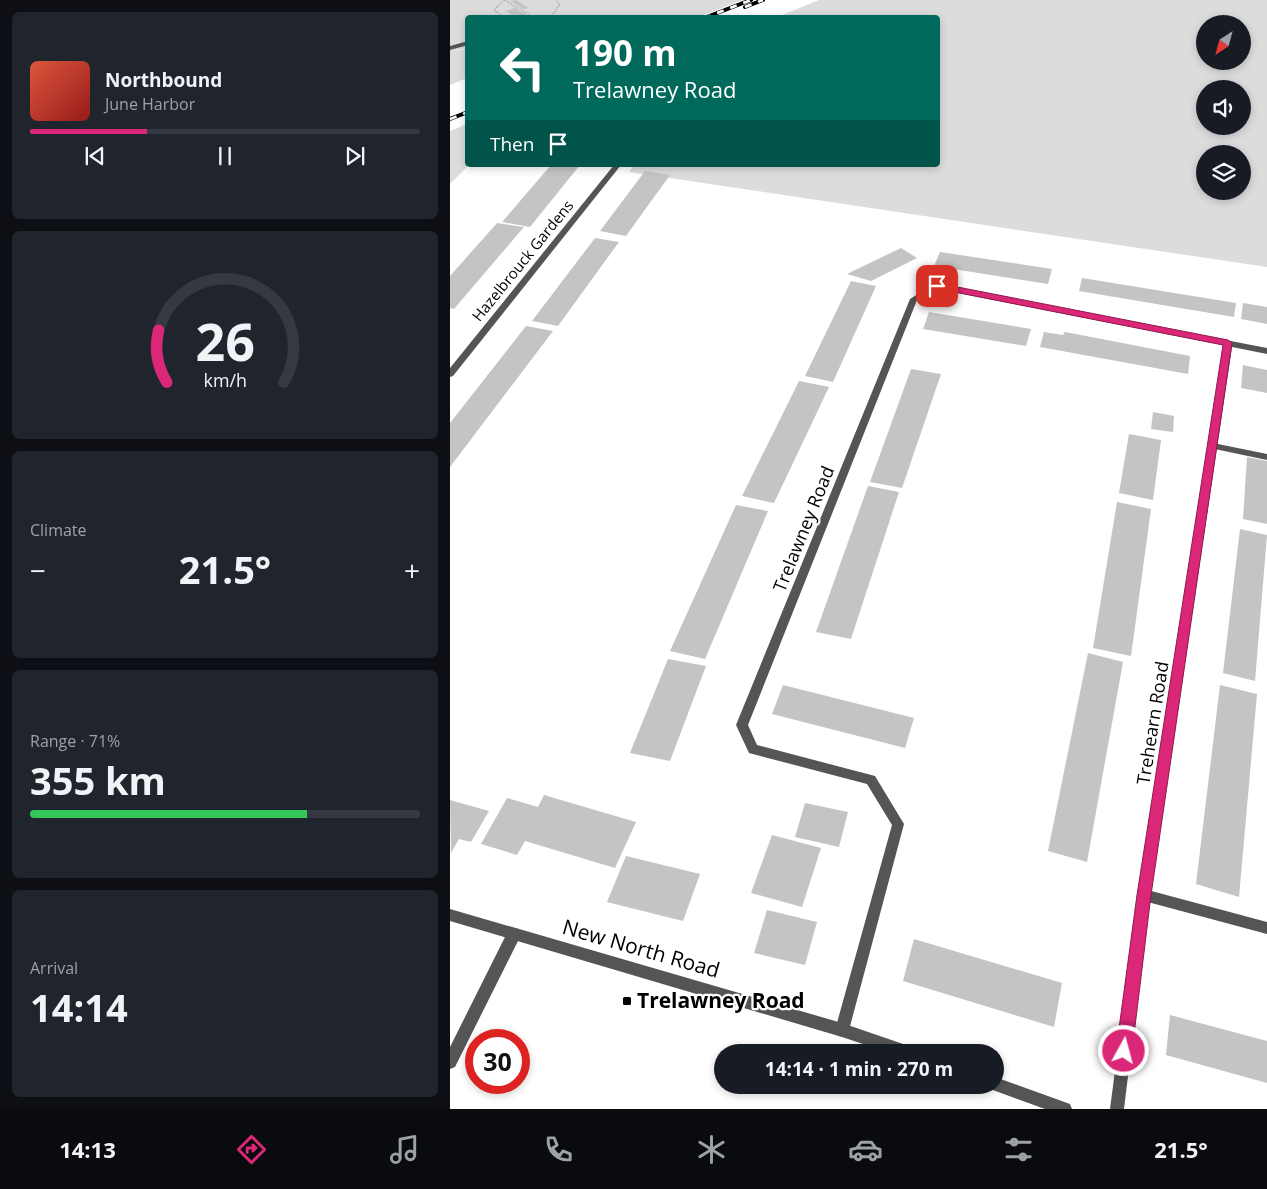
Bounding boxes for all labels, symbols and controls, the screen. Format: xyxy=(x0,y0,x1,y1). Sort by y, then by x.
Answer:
north arrow xyxy=(1196,15,1251,70)
map controls xyxy=(1196,15,1251,200)
text: 190 m xyxy=(573,29,677,76)
icon: left xyxy=(490,35,555,100)
text: Northbound xyxy=(105,67,222,93)
text: Trelawney Road xyxy=(573,74,736,104)
button: sound xyxy=(1196,80,1251,135)
text: June Harbor xyxy=(105,93,195,115)
icon: arrive xyxy=(544,130,572,158)
text: Then xyxy=(490,131,534,157)
icon: previous xyxy=(81,142,109,170)
icon: pause xyxy=(211,142,239,170)
icon: next xyxy=(341,142,369,170)
button: layers xyxy=(1196,145,1251,200)
street label: Hazelbrouck Gardens xyxy=(467,196,577,325)
pin xyxy=(916,265,958,307)
icon: arrive xyxy=(923,272,951,300)
text: 26 xyxy=(195,305,255,376)
text: km/h xyxy=(203,368,247,392)
street label: Trelawney Road xyxy=(767,462,839,595)
text: Climate xyxy=(30,519,87,541)
text: 21.5° xyxy=(179,543,271,595)
text: − xyxy=(30,551,46,589)
text: + xyxy=(404,551,420,589)
street label: Trehearn Road xyxy=(1130,659,1174,786)
text: Range · 71% xyxy=(30,730,120,752)
text: 355 km xyxy=(30,754,166,806)
street label: New North Road xyxy=(559,912,723,984)
text: Arrival xyxy=(30,957,78,979)
text: 14:14 xyxy=(30,981,128,1033)
place label: Trelawney Road xyxy=(637,986,805,1014)
marker: Trelawney Road xyxy=(621,995,633,1007)
position arrow xyxy=(1097,1024,1149,1076)
speed limit sign: 30 xyxy=(465,1029,530,1094)
text: 14:14 · 1 min · 270 m xyxy=(765,1056,953,1082)
icon: directions xyxy=(234,1132,269,1167)
icon: music xyxy=(387,1132,422,1167)
icon: phone xyxy=(541,1132,576,1167)
icon: climate xyxy=(694,1132,729,1167)
icon: car xyxy=(848,1132,883,1167)
icon: filters xyxy=(1001,1132,1036,1167)
text: 14:13 xyxy=(59,1134,116,1164)
text: 21.5° xyxy=(1154,1134,1208,1164)

